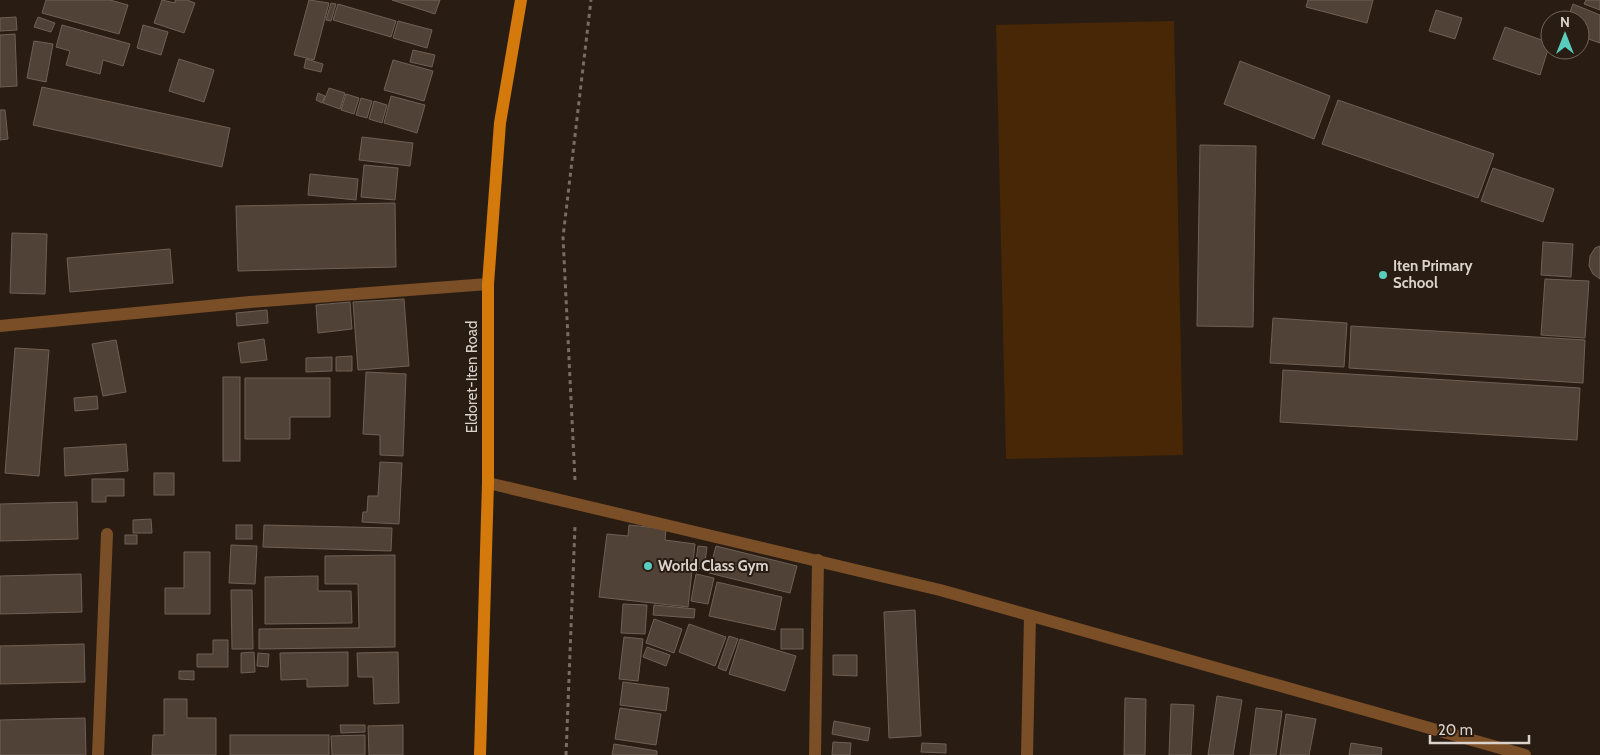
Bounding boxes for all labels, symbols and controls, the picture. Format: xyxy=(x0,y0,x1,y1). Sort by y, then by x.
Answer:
north arrow xyxy=(1540,10,1590,60)
text: N xyxy=(1560,13,1570,31)
place label: Iten Primary School xyxy=(1393,257,1473,292)
marker: Iten Primary School xyxy=(1377,269,1389,281)
street label: Eldoret-Iten Road xyxy=(463,321,481,433)
place label: World Class Gym xyxy=(658,557,769,575)
marker: World Class Gym xyxy=(642,560,654,572)
scale bar xyxy=(1430,712,1529,744)
text: 20 m xyxy=(1438,721,1473,739)

